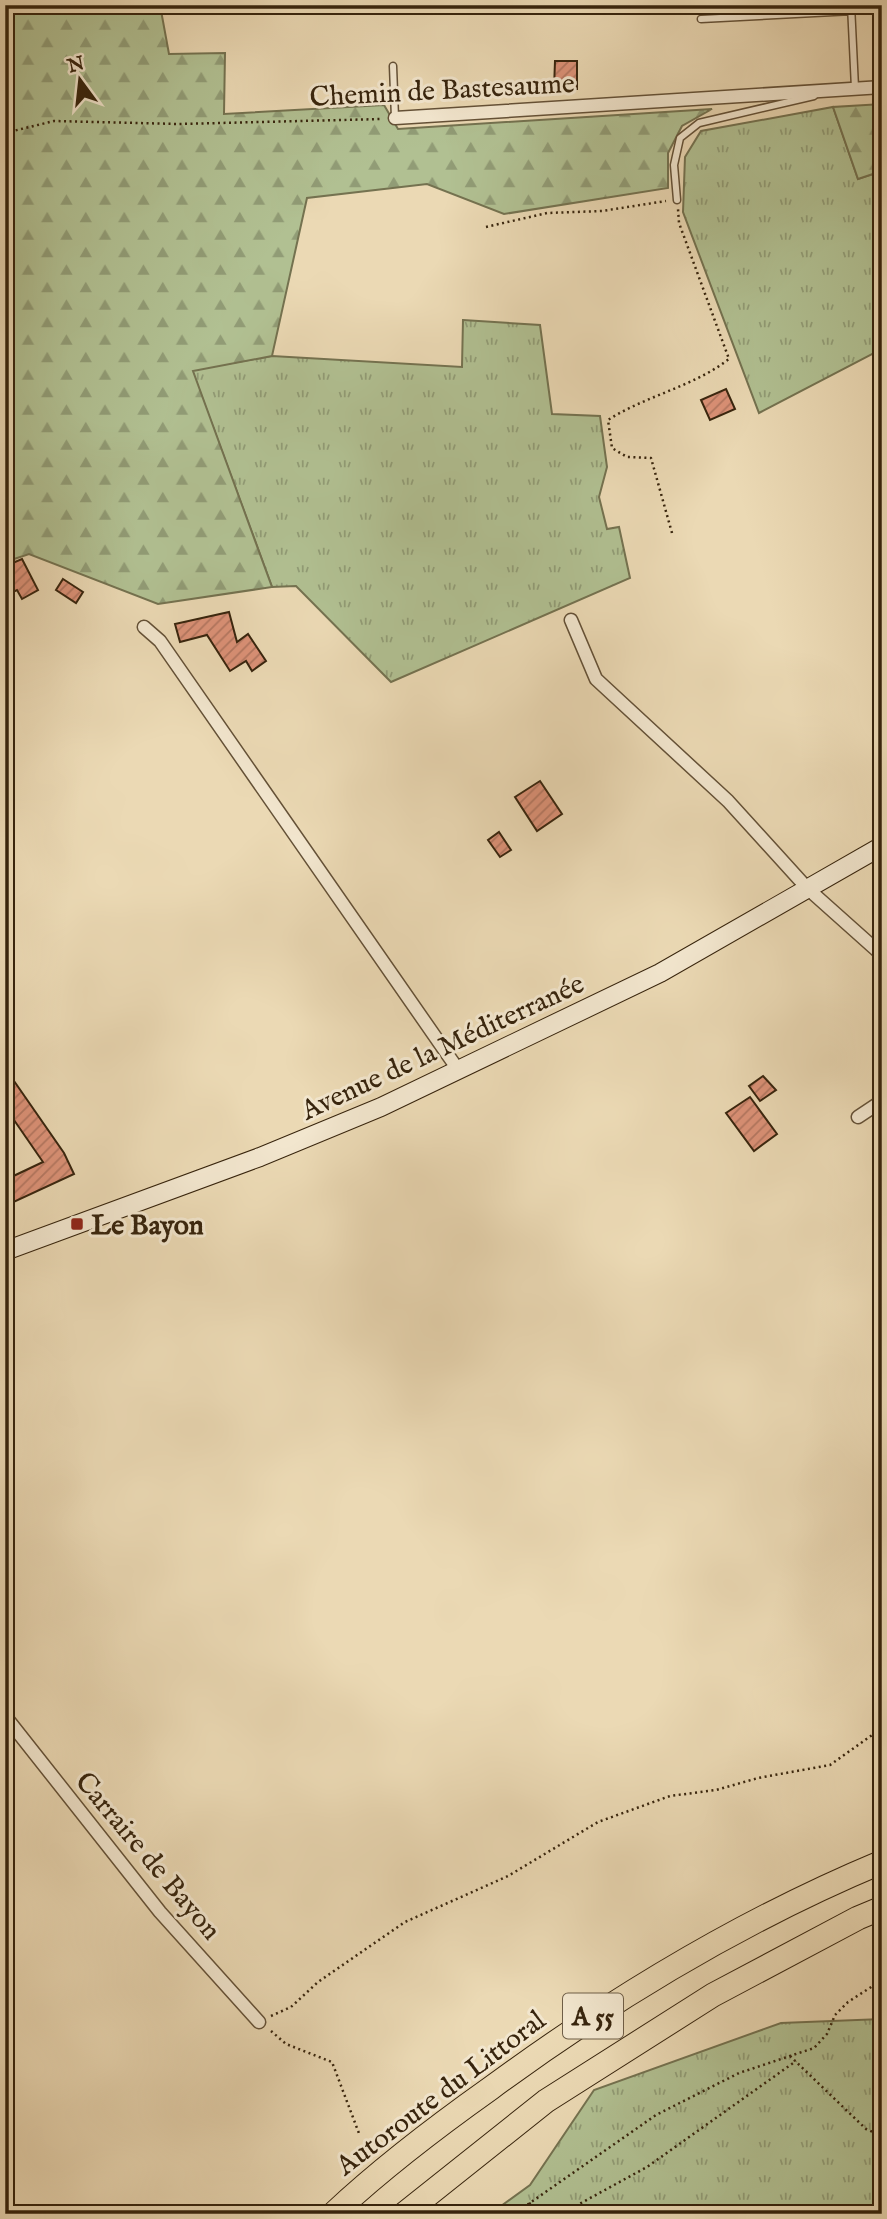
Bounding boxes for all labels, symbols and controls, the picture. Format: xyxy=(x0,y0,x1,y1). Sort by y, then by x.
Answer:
north arrow xyxy=(46,46,116,116)
text: N xyxy=(64,52,88,79)
street label: Chemin de Bastesaume xyxy=(309,67,576,116)
street label: Avenue de la Méditerranée xyxy=(295,967,590,1130)
place label: Le Bayon xyxy=(91,1209,204,1244)
marker: Le Bayon xyxy=(69,1216,85,1232)
street label: Carraire de Bayon xyxy=(67,1765,228,1948)
road number: A 55 xyxy=(563,1994,623,2038)
street label: Autoroute du Littoral xyxy=(329,2004,553,2185)

